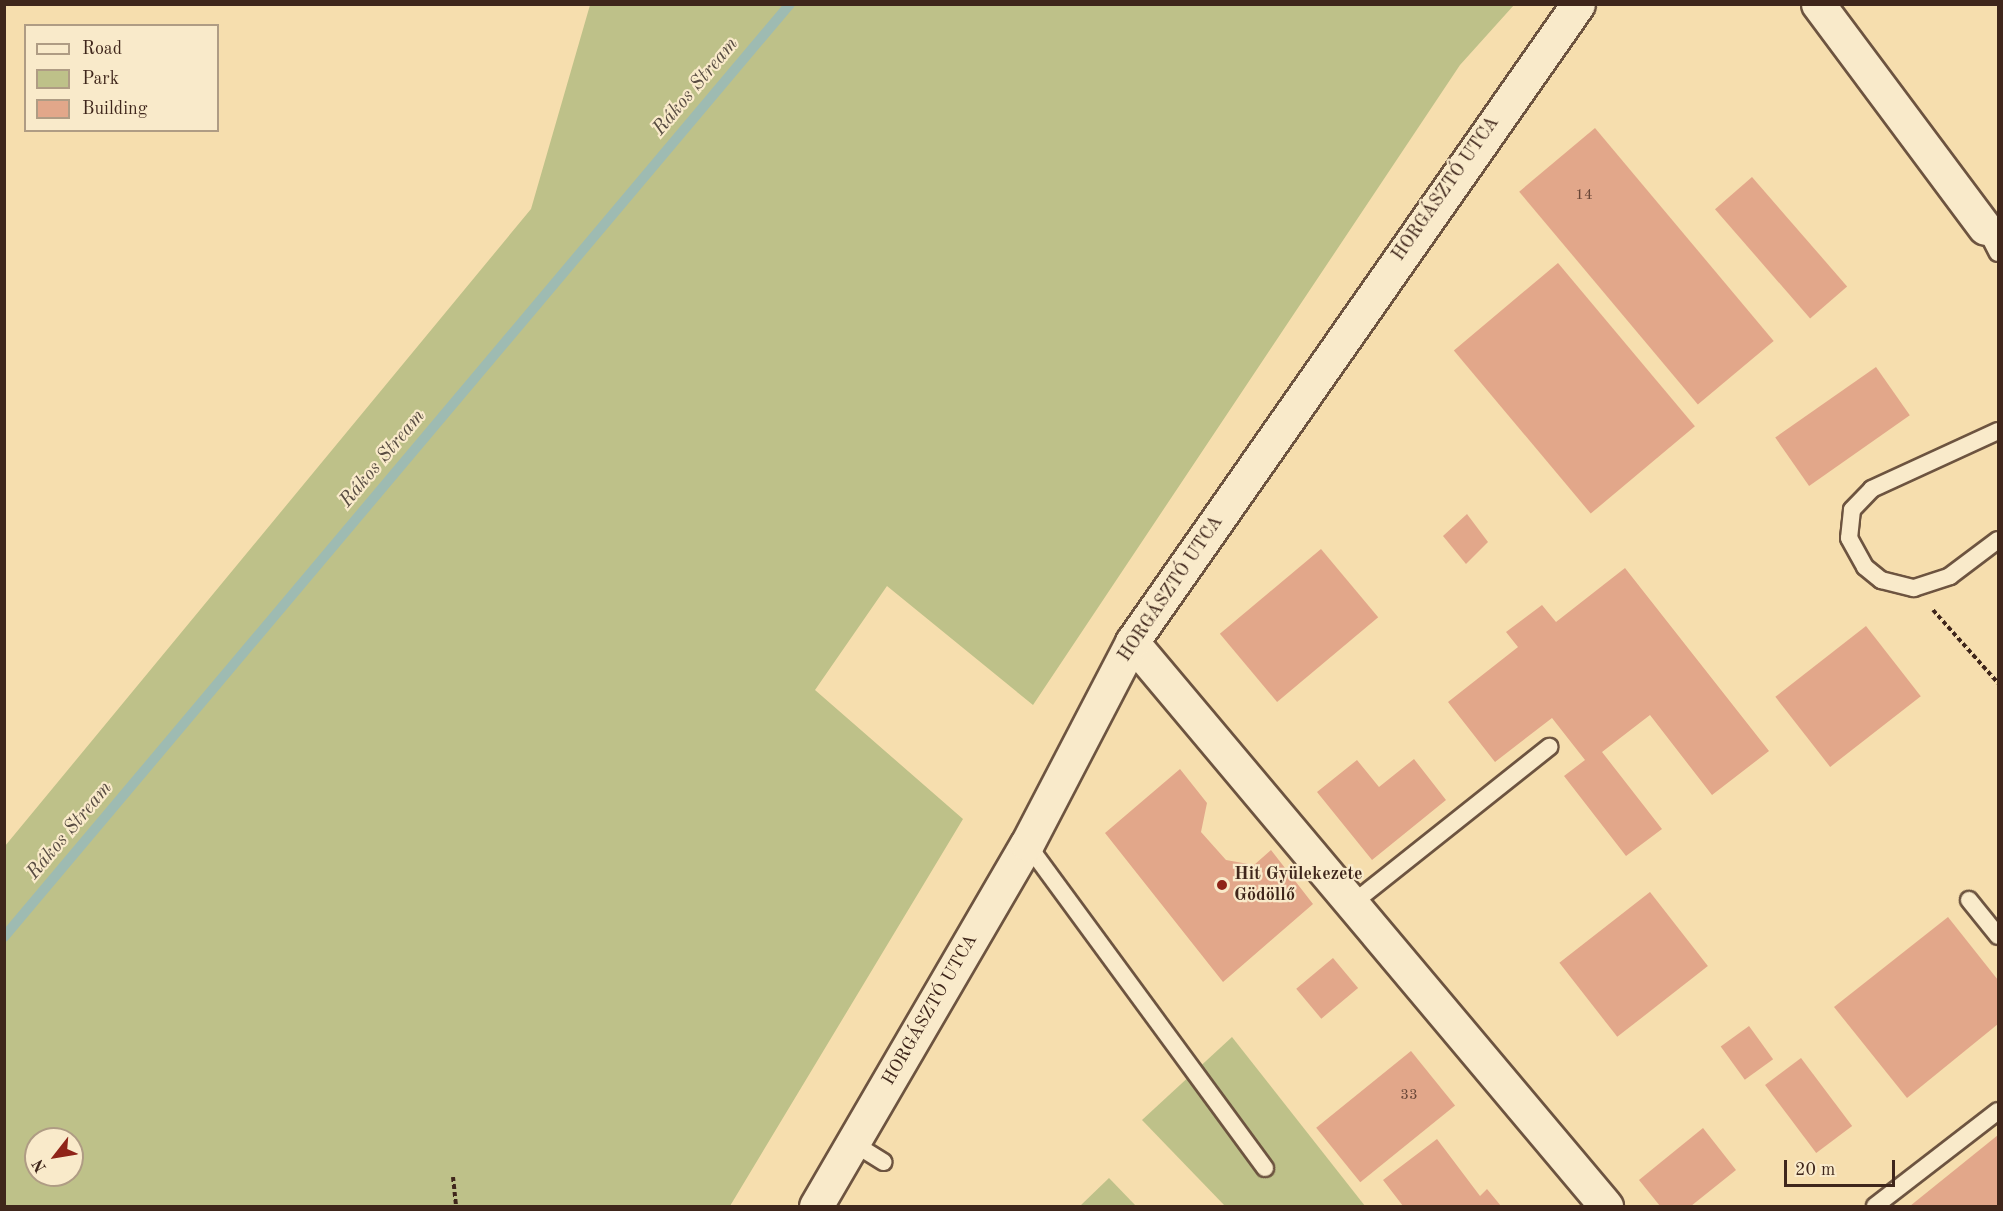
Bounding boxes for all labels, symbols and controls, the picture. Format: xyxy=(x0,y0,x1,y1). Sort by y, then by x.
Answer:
legend xyxy=(24,24,219,132)
water label: Rákos Stream xyxy=(648,33,744,141)
text: Road xyxy=(82,40,122,58)
text: Park xyxy=(82,70,119,88)
text: Building xyxy=(82,100,147,118)
street label: HORGÁSZTÓ UTCA xyxy=(1388,113,1504,265)
house number: 14 xyxy=(1575,187,1593,205)
water label: Rákos Stream xyxy=(335,405,431,513)
street label: HORGÁSZTÓ UTCA xyxy=(1114,512,1228,666)
water label: Rákos Stream xyxy=(22,777,118,885)
place label: Hit Gyülekezete Gödöllő xyxy=(1234,864,1362,906)
marker: Hit Gyülekezete Gödöllő xyxy=(1215,878,1229,892)
street label: HORGÁSZTÓ UTCA xyxy=(878,931,982,1089)
house number: 33 xyxy=(1400,1087,1418,1105)
north arrow xyxy=(24,1127,84,1187)
scale bar xyxy=(1787,1148,1898,1186)
text: N xyxy=(30,1156,50,1175)
text: 20 m xyxy=(1795,1161,1835,1179)

